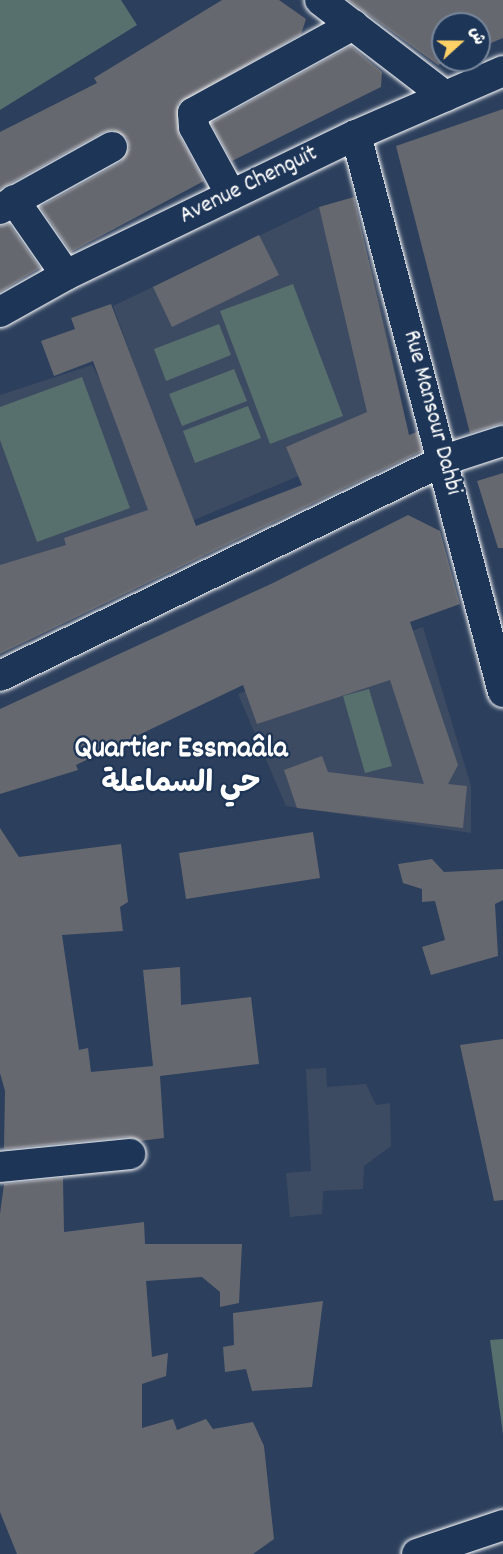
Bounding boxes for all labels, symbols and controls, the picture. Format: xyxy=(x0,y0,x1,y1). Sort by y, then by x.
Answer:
north arrow xyxy=(431,12,491,72)
text: ش xyxy=(463,24,490,48)
street label: Avenue Chenguit xyxy=(175,140,323,232)
street label: Rue Mansour Dahbi xyxy=(395,327,467,499)
district label: Quartier Essmaâla حي السماعلة xyxy=(74,733,288,804)

